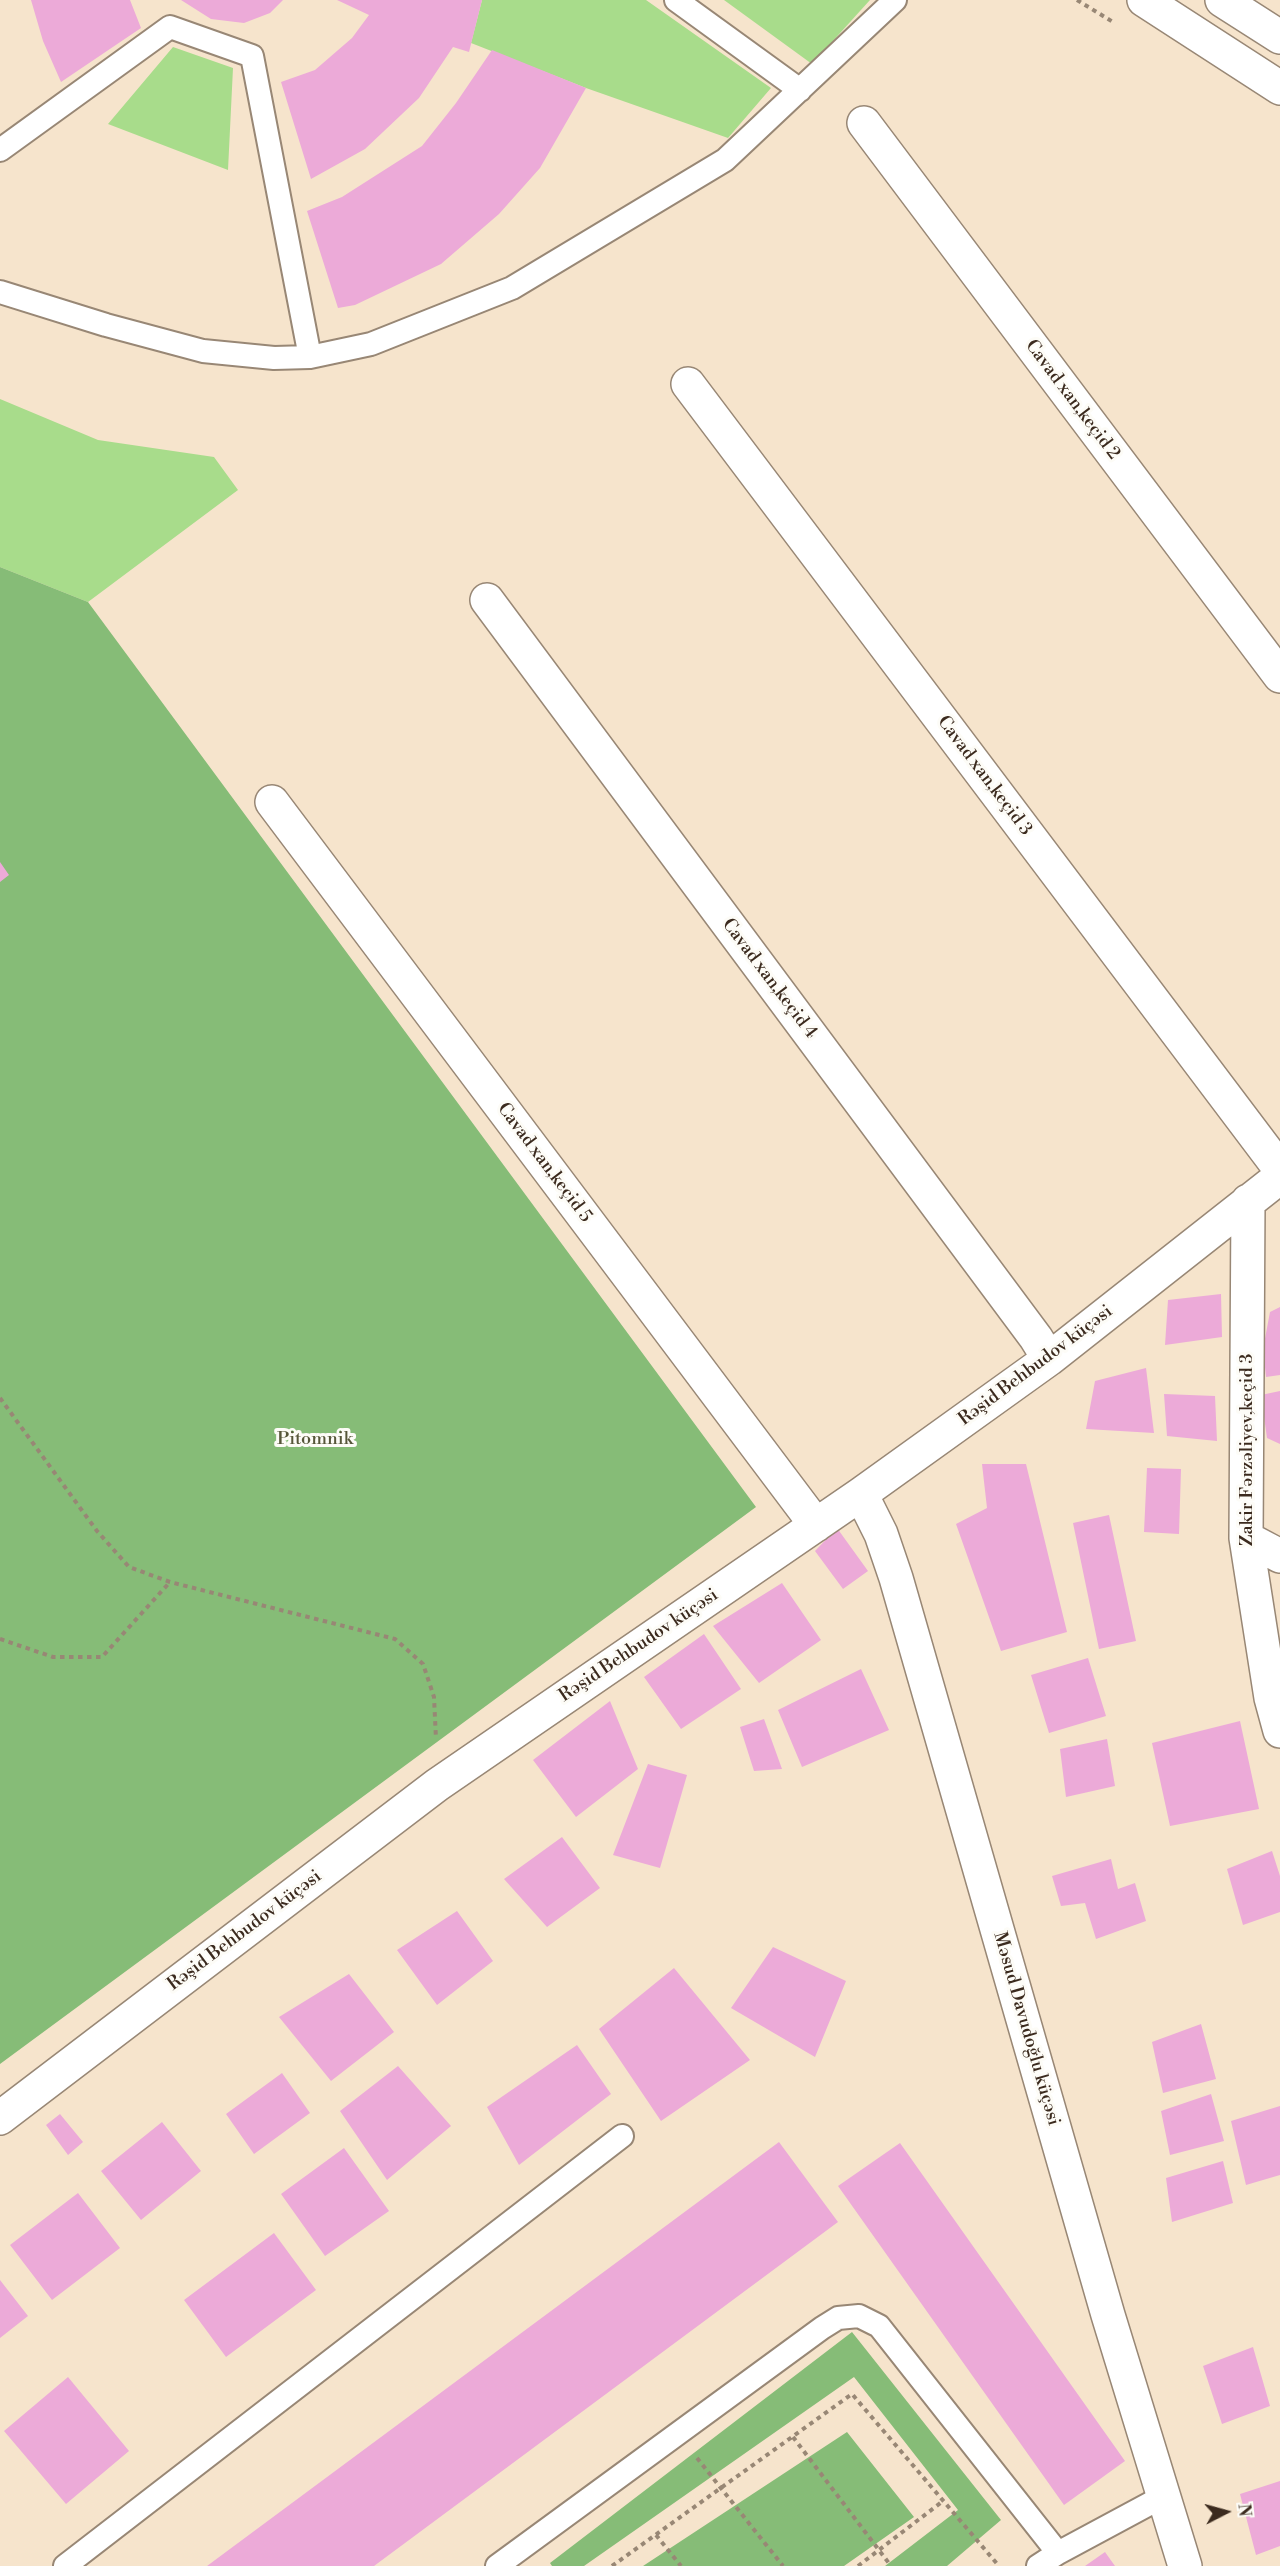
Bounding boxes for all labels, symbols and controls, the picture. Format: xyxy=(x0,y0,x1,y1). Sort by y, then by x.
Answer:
street label: Cavad xan,keçid 2 xyxy=(1020,336,1124,464)
street label: Cavad xan,keçid 3 xyxy=(932,712,1036,840)
street label: Cavad xan,keçid 4 xyxy=(717,915,821,1043)
street label: Cavad xan,keçid 5 xyxy=(492,1099,596,1227)
street label: Rəşid Behbudov küçəsi xyxy=(955,1301,1117,1431)
street label: Zakir Fərzəliyev,keçid 3 xyxy=(1237,1354,1259,1546)
park label: Pitomnik xyxy=(277,1429,353,1451)
street label: Rəşid Behbudov küçəsi xyxy=(555,1585,723,1707)
street label: Rəşid Behbudov küçəsi xyxy=(164,1866,326,1996)
street label: Məsud Davudoğlu küçəsi xyxy=(988,1930,1064,2128)
north arrow xyxy=(1196,2482,1256,2542)
text: N xyxy=(1233,2503,1255,2517)

